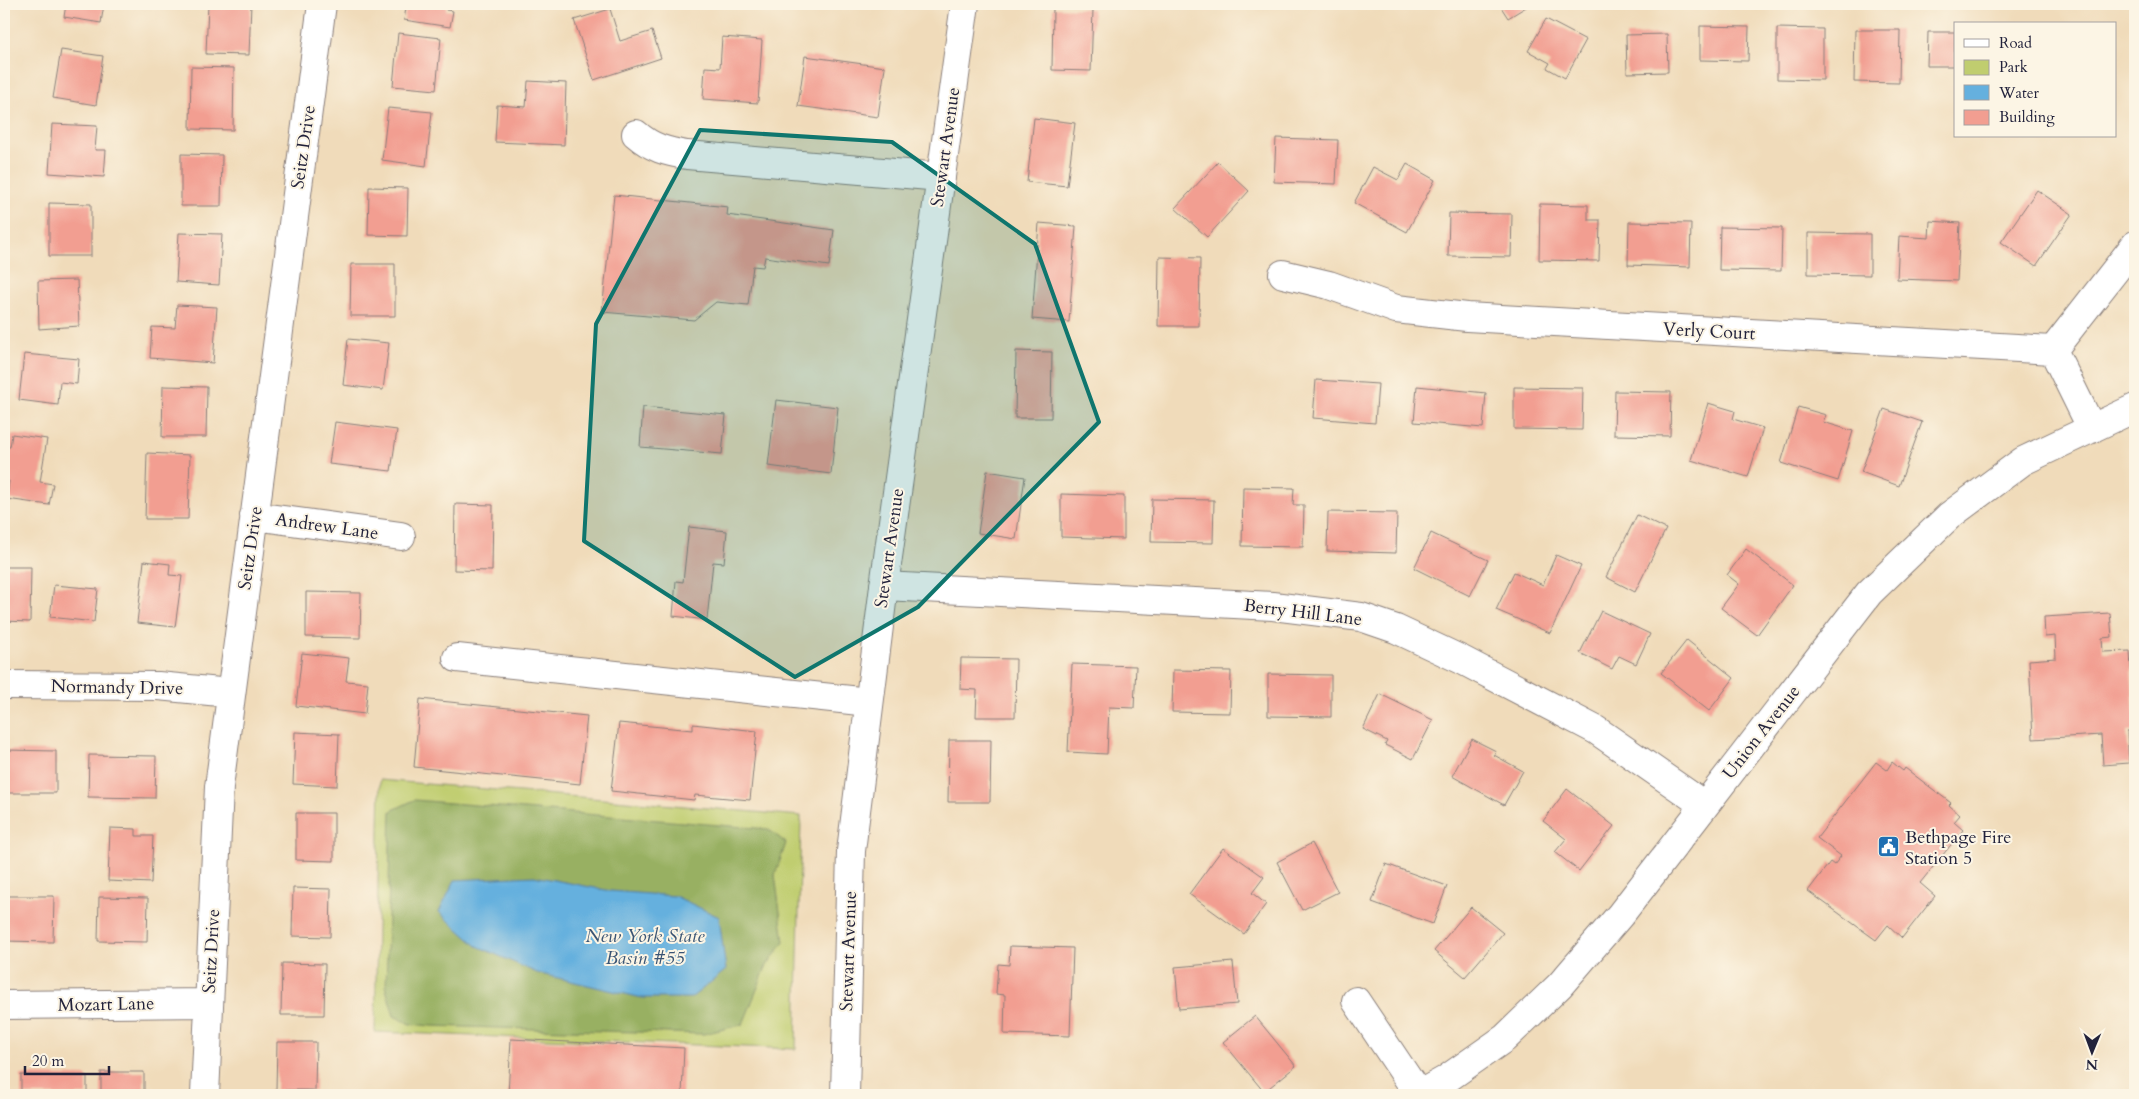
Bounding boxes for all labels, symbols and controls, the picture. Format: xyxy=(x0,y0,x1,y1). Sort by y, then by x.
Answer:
legend xyxy=(1954,22,2116,138)
text: Road xyxy=(1999,33,2032,53)
text: Park xyxy=(1999,57,2028,77)
text: Water xyxy=(1998,83,2040,103)
street label: Stewart Avenue xyxy=(925,86,966,208)
street label: Seitz Drive xyxy=(285,104,322,191)
text: Building xyxy=(1999,107,2055,127)
street label: Verly Court xyxy=(1662,317,1756,346)
street label: Stewart Avenue xyxy=(869,487,910,609)
street label: Seitz Drive xyxy=(232,505,269,592)
street label: Andrew Lane xyxy=(274,507,380,546)
street label: Berry Hill Lane xyxy=(1242,593,1364,632)
street label: Normandy Drive xyxy=(51,674,183,701)
street label: Union Avenue xyxy=(1717,680,1806,785)
place label: Bethpage Fire Station 5 xyxy=(1905,825,2012,871)
public building icon: Bethpage Fire Station 5 xyxy=(1877,835,1901,859)
street label: Stewart Avenue xyxy=(834,890,863,1012)
street label: Seitz Drive xyxy=(197,908,226,994)
water label: New York State Basin #55 xyxy=(585,923,705,971)
street label: Mozart Lane xyxy=(57,991,155,1018)
north arrow xyxy=(2066,1026,2116,1076)
scale bar xyxy=(25,1044,109,1076)
text: 20 m xyxy=(32,1051,64,1071)
text: N xyxy=(2086,1055,2098,1074)

